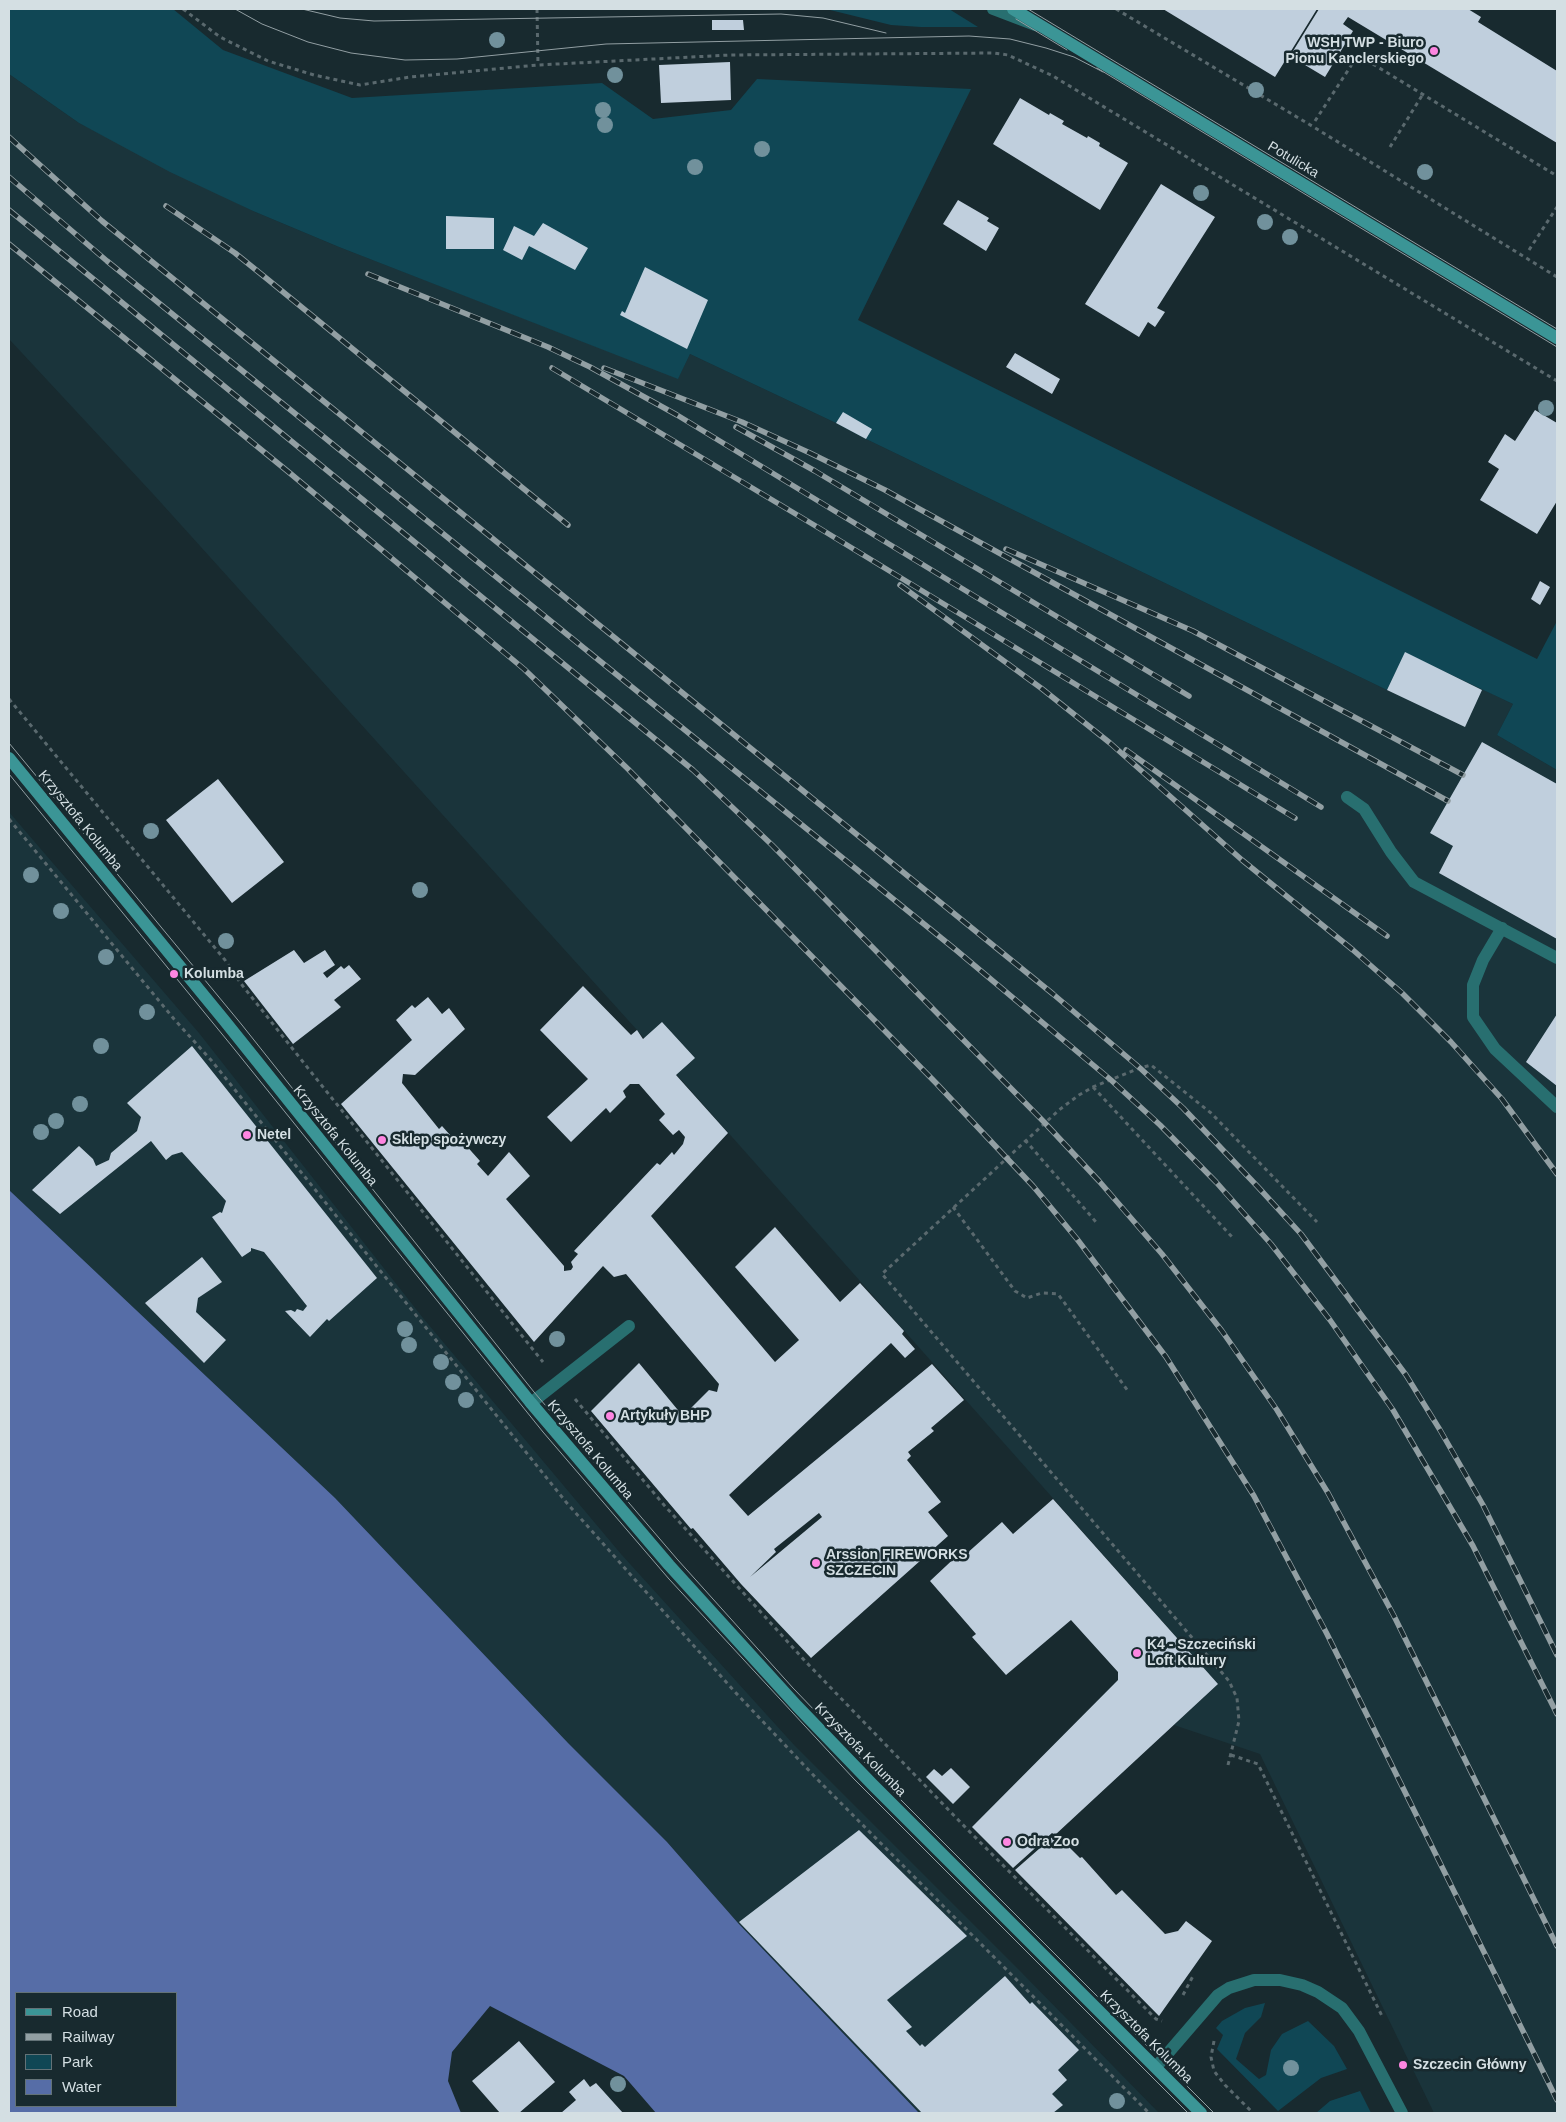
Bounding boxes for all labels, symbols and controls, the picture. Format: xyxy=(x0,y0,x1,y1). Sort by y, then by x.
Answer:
place label: WSH TWP - Biuro Pionu Kanclerskiego xyxy=(1286,35,1424,68)
marker: WSH TWP - Biuro Pionu Kanclerskiego xyxy=(1428,45,1440,57)
street label: Potulicka xyxy=(1264,138,1322,182)
street label: Krzysztofa Kolumba xyxy=(34,767,126,875)
place label: Kolumba xyxy=(184,966,244,982)
marker: Kolumba xyxy=(168,968,180,980)
street label: Krzysztofa Kolumba xyxy=(289,1082,381,1190)
place label: Netel xyxy=(257,1127,291,1143)
marker: Netel xyxy=(241,1129,253,1141)
place label: Sklep spożywczy xyxy=(392,1132,506,1148)
marker: Sklep spożywczy xyxy=(376,1134,388,1146)
street label: Krzysztofa Kolumba xyxy=(544,1397,636,1503)
place label: Artykuły BHP xyxy=(620,1408,709,1424)
marker: Artykuły BHP xyxy=(604,1410,616,1422)
place label: Arssion FIREWORKS SZCZECIN xyxy=(826,1547,968,1580)
marker: Arssion FIREWORKS SZCZECIN xyxy=(810,1557,822,1569)
place label: K4 - Szczeciński Loft Kultury xyxy=(1147,1637,1256,1670)
marker: K4 - Szczeciński Loft Kultury xyxy=(1131,1647,1143,1659)
street label: Krzysztofa Kolumba xyxy=(811,1699,909,1801)
place label: Odra Zoo xyxy=(1017,1834,1079,1850)
marker: Odra Zoo xyxy=(1001,1836,1013,1848)
street label: Krzysztofa Kolumba xyxy=(1096,1987,1196,2087)
legend xyxy=(15,1992,178,2107)
text: Road xyxy=(62,2003,98,2020)
text: Railway xyxy=(62,2028,115,2045)
text: Park xyxy=(62,2053,93,2070)
place label: Szczecin Główny xyxy=(1413,2057,1527,2073)
marker: Szczecin Główny xyxy=(1397,2059,1409,2071)
text: Water xyxy=(62,2078,101,2095)

